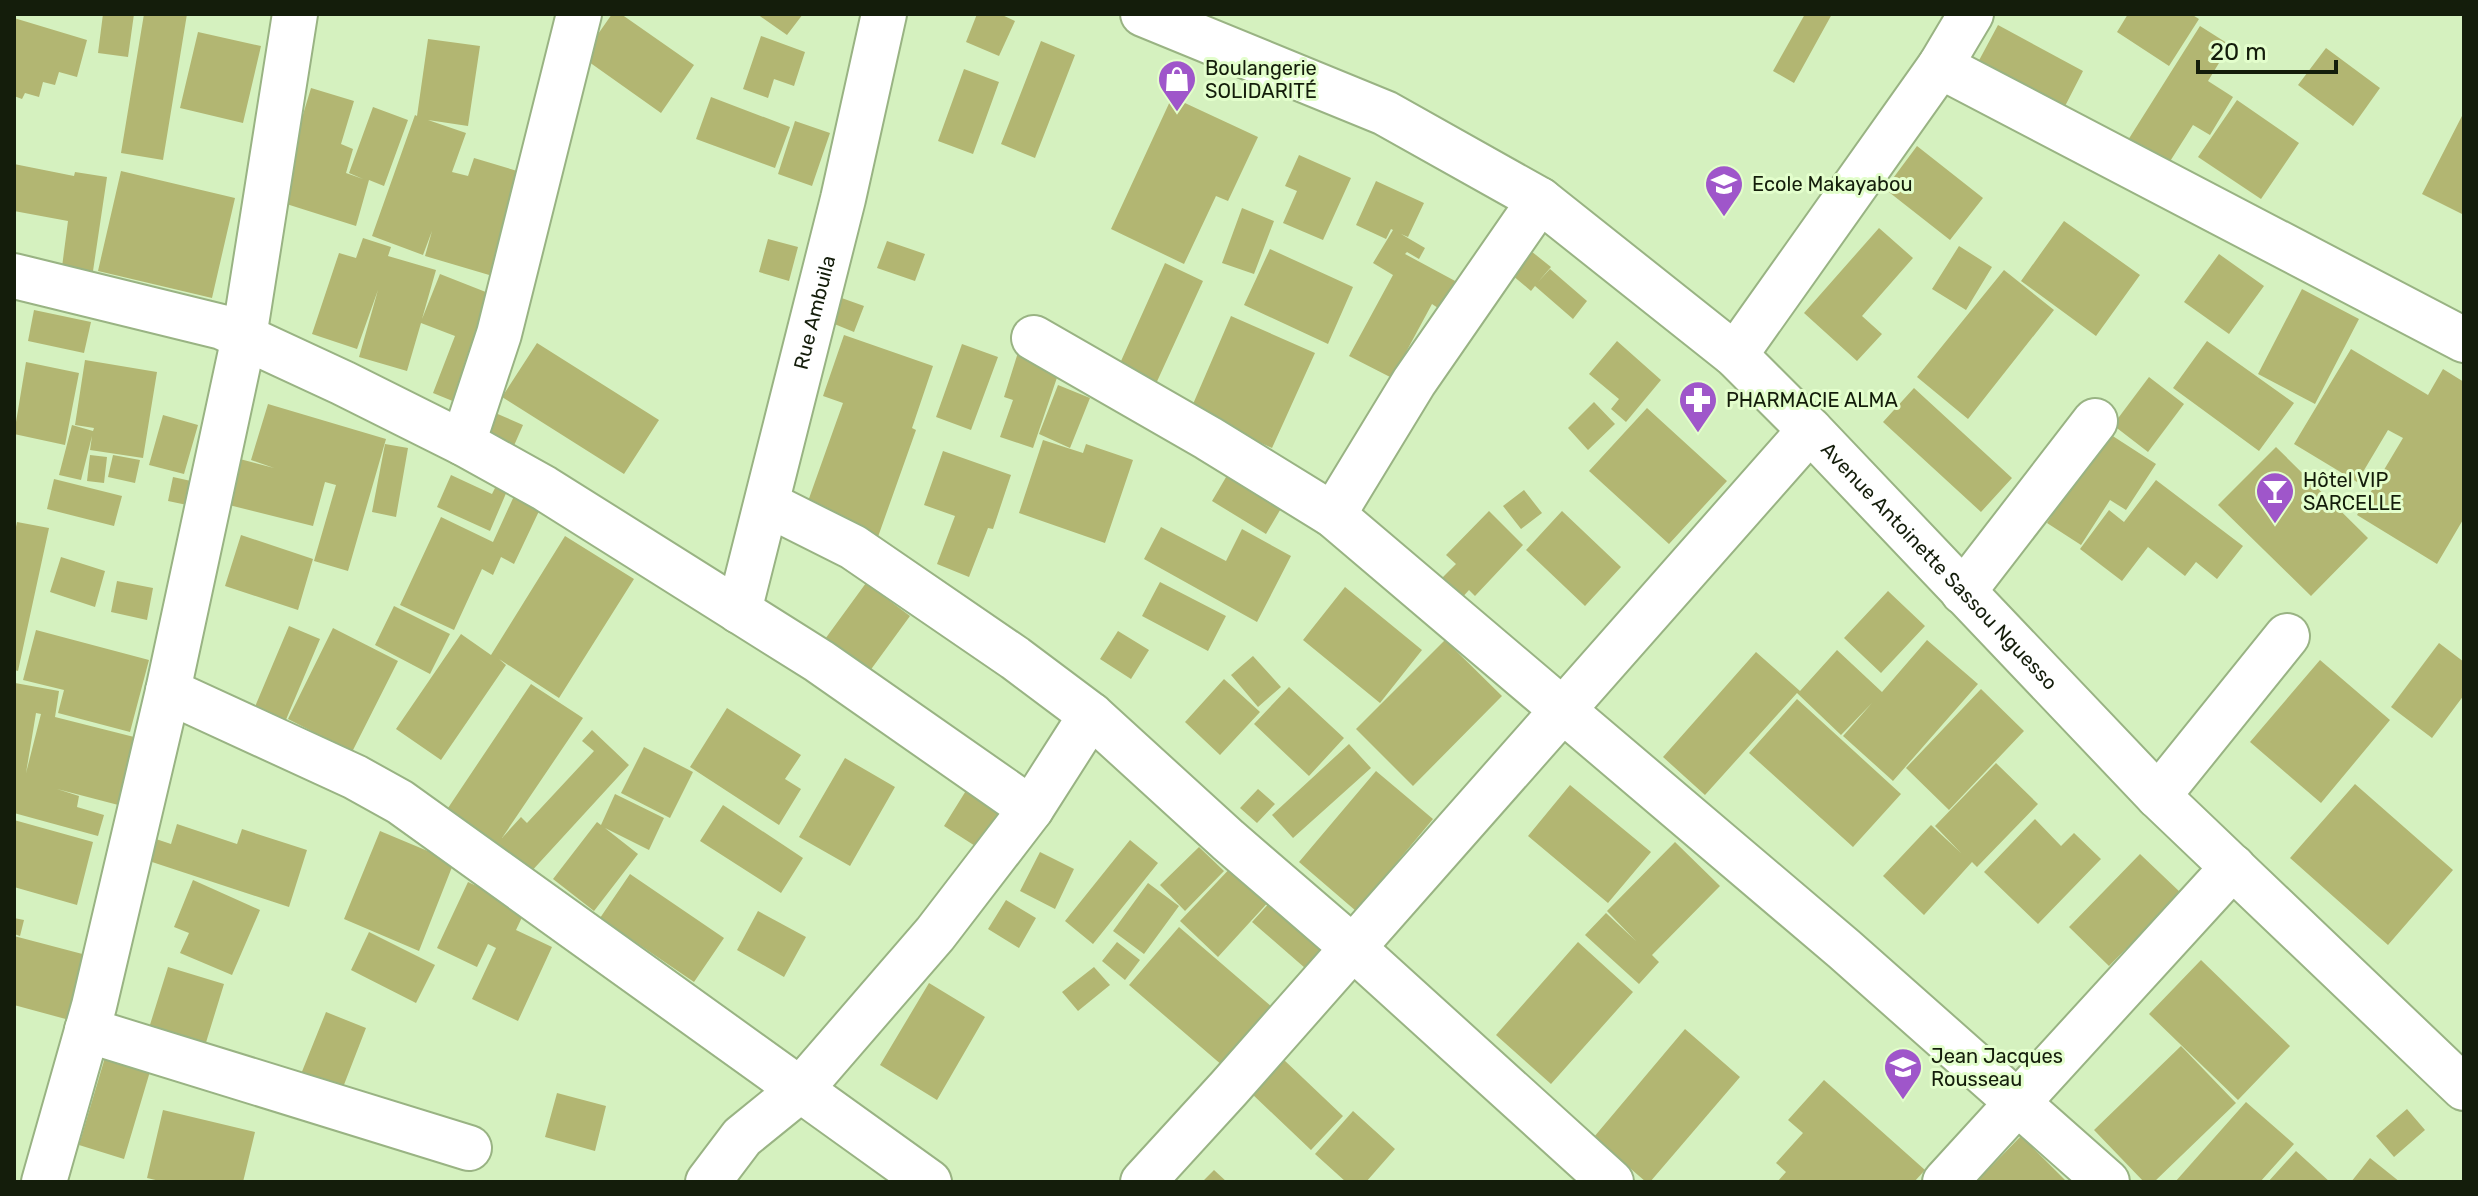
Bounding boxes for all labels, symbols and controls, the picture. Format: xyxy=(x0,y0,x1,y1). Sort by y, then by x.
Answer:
scale bar xyxy=(2198,24,2336,74)
text: 20 m xyxy=(2210,38,2267,66)
place label: Boulangerie SOLIDARITÉ xyxy=(1205,56,1317,103)
shop icon: Boulangerie SOLIDARITÉ xyxy=(1156,58,1198,113)
school or university icon: Ecole Makayabou xyxy=(1703,163,1745,218)
place label: Ecole Makayabou xyxy=(1752,172,1912,196)
street label: Rue Ambuila xyxy=(788,253,840,372)
pharmacy icon: PHARMACIE ALMA xyxy=(1677,379,1719,434)
place label: PHARMACIE ALMA xyxy=(1726,388,1898,412)
street label: Avenue Antoinette Sassou Nguesso xyxy=(1816,437,2062,695)
place label: Hôtel VIP SARCELLE xyxy=(2303,468,2402,515)
bar icon: Hôtel VIP SARCELLE xyxy=(2254,470,2296,525)
place label: Jean Jacques Rousseau xyxy=(1931,1044,2063,1091)
school or university icon: Jean Jacques Rousseau xyxy=(1882,1046,1924,1101)

